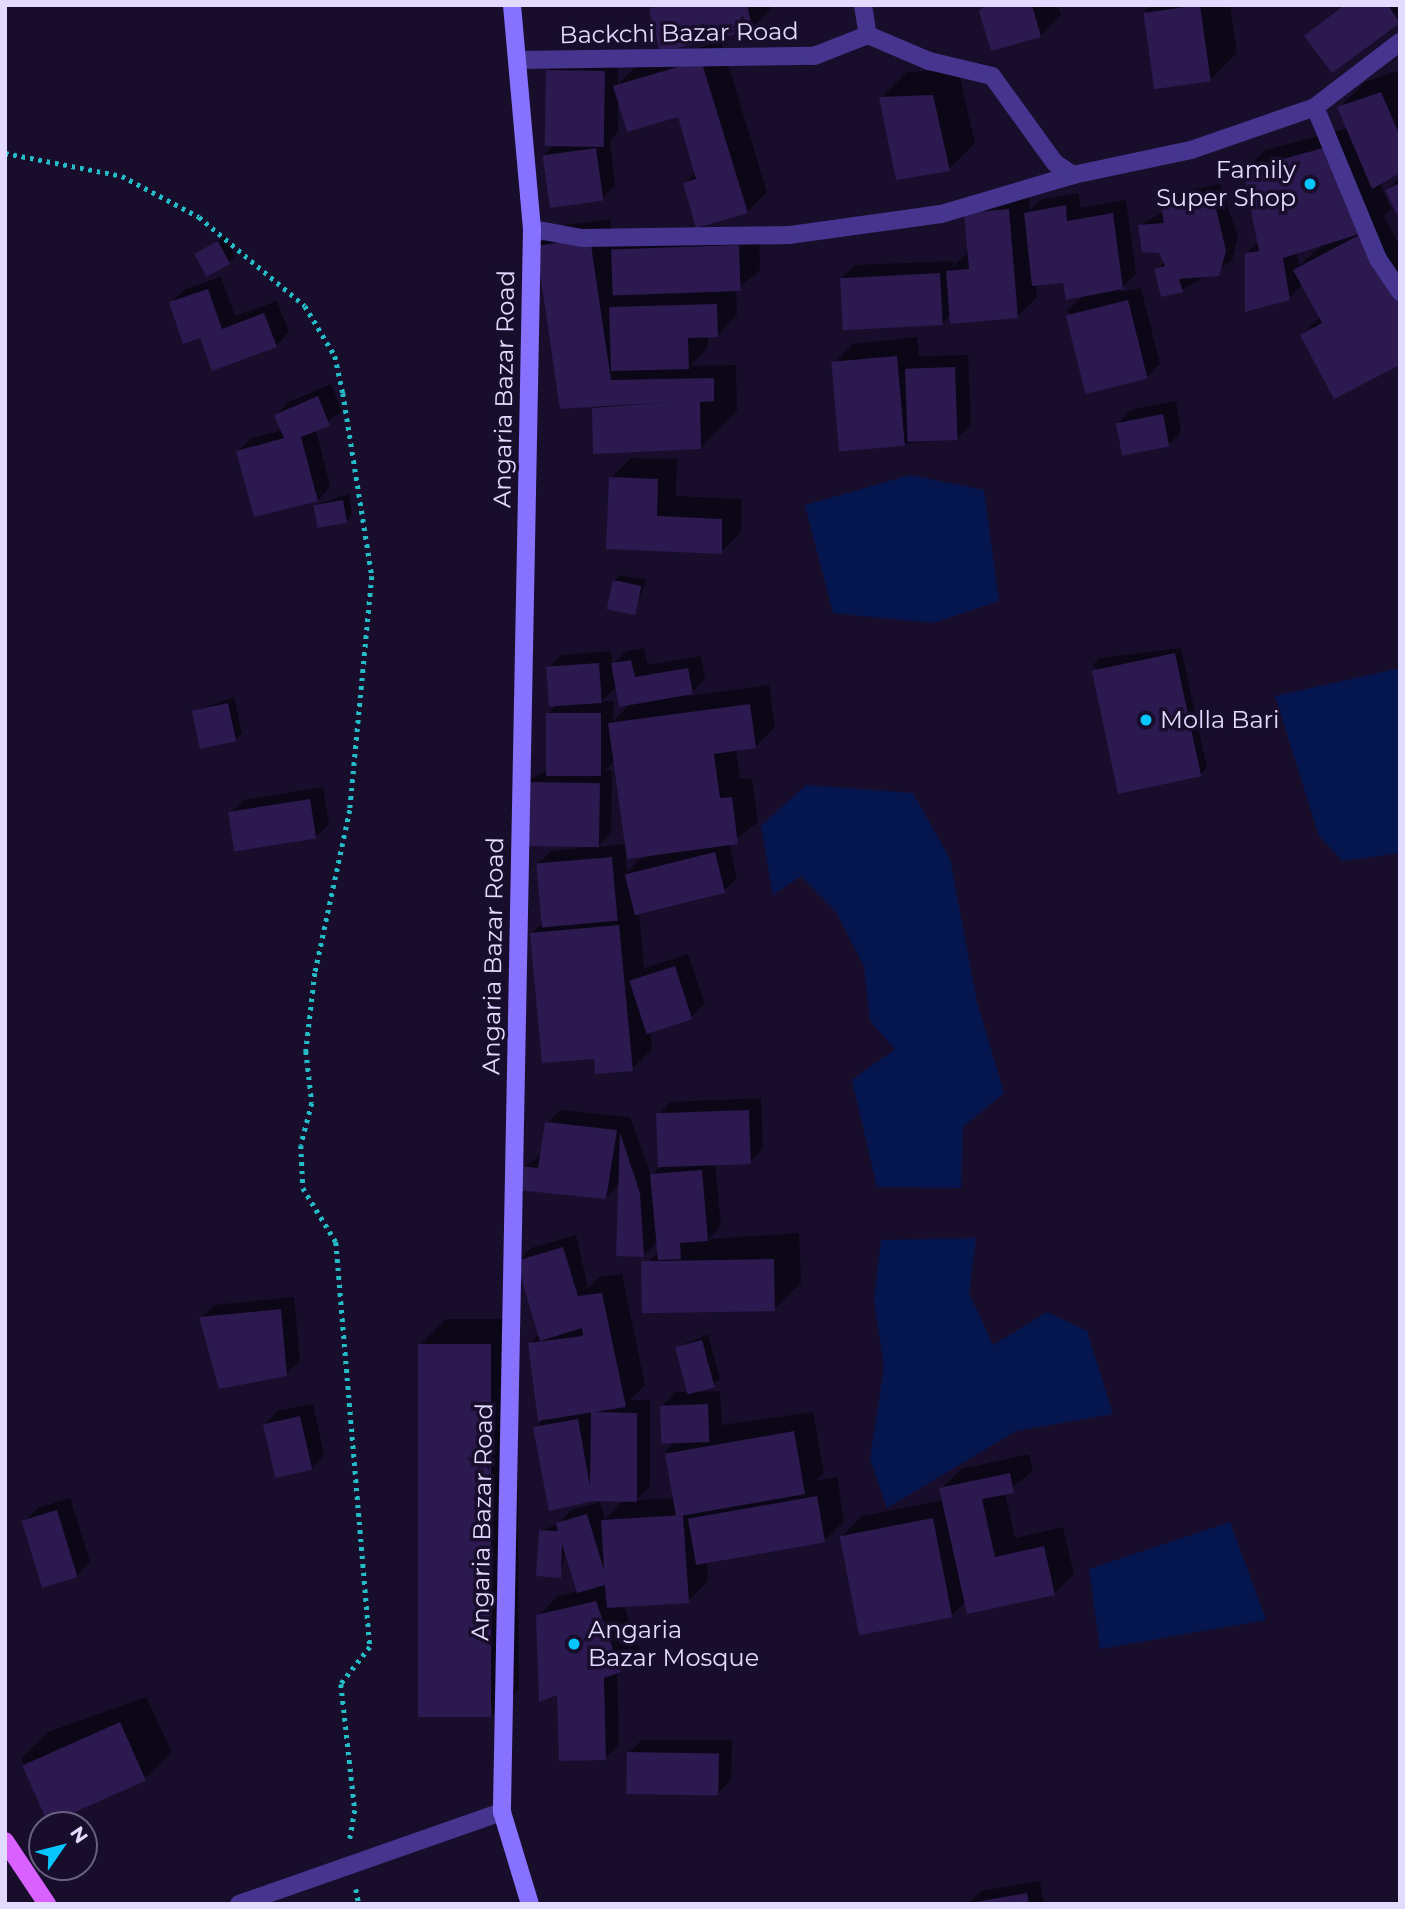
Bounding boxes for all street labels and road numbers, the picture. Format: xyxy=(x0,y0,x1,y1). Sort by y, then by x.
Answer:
street label: Backchi Bazar Road xyxy=(559,17,799,49)
street label: Angaria Bazar Road xyxy=(488,270,520,508)
street label: Angaria Bazar Road xyxy=(477,837,509,1075)
street label: Angaria Bazar Road xyxy=(466,1403,498,1641)

